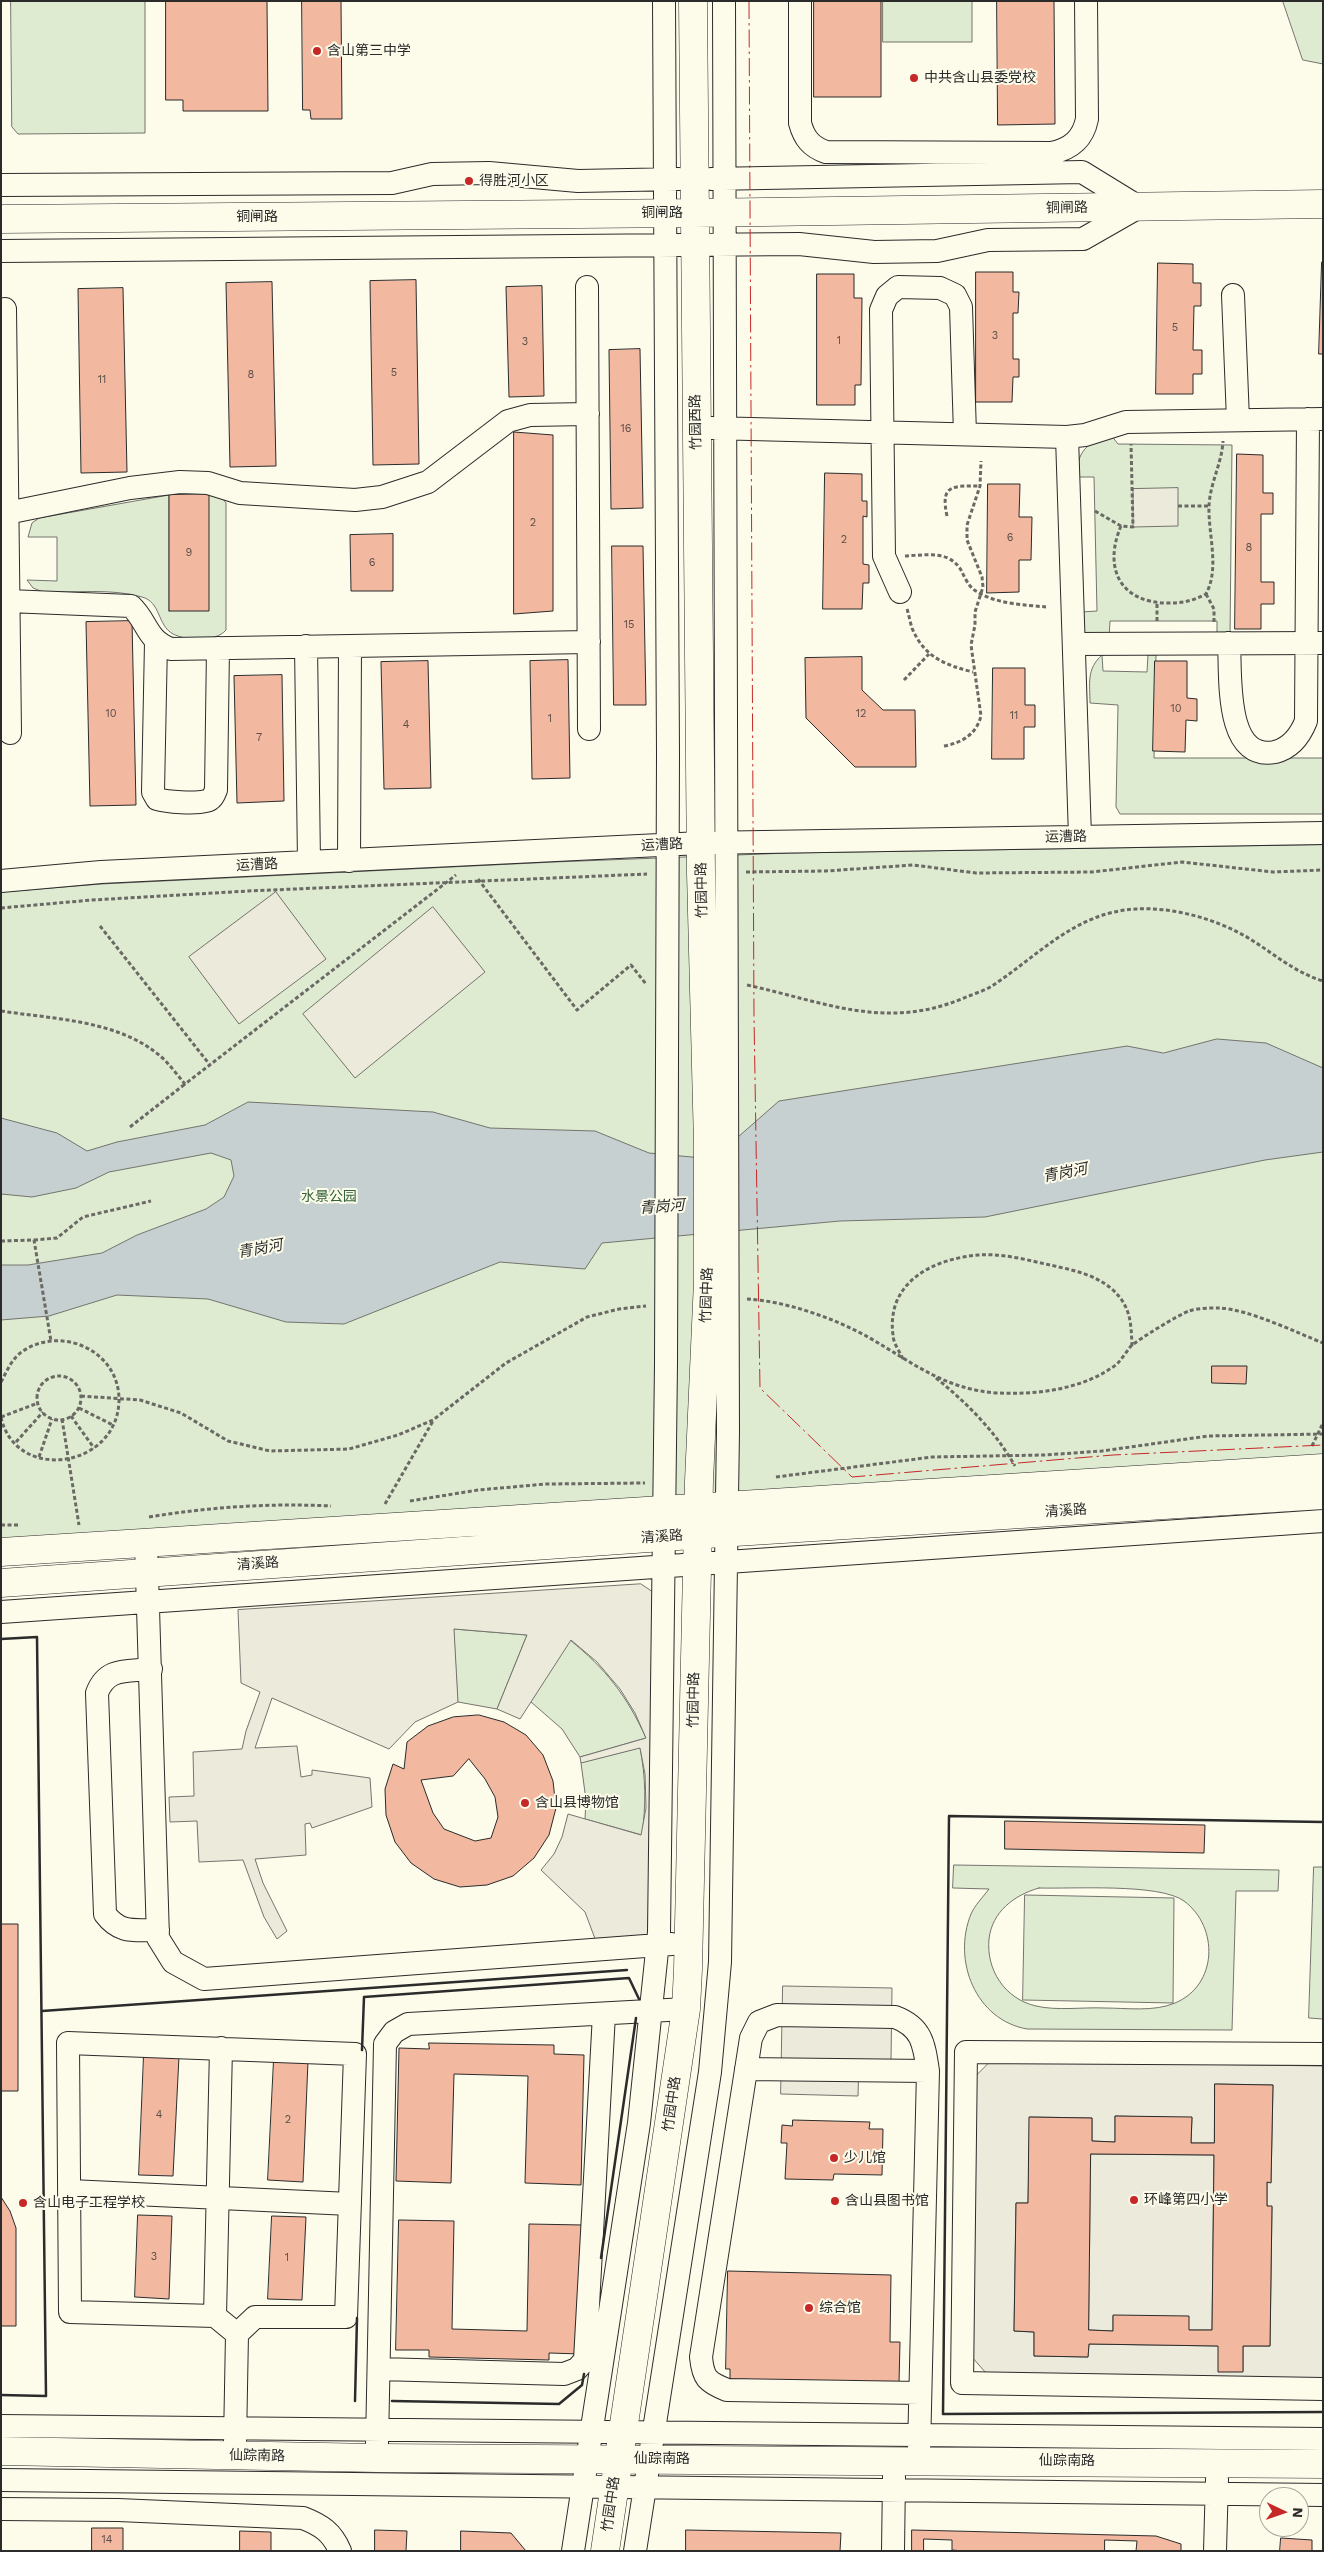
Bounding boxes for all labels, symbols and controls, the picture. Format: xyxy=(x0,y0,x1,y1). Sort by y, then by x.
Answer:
place label: 含山第三中学 xyxy=(327,43,411,59)
marker: 含山第三中学 xyxy=(311,45,323,57)
place label: 中共含山县委党校 xyxy=(924,70,1036,86)
marker: 中共含山县委党校 xyxy=(908,72,920,84)
place label: 得胜河小区 xyxy=(479,173,549,189)
marker: 得胜河小区 xyxy=(463,175,475,187)
street label: 铜闸路 xyxy=(1046,199,1088,217)
street label: 铜闸路 xyxy=(641,205,683,221)
street label: 铜闸路 xyxy=(236,209,278,225)
house number: 5 xyxy=(1172,321,1178,335)
house number: 3 xyxy=(992,329,998,343)
house number: 1 xyxy=(837,334,841,348)
house number: 3 xyxy=(522,335,528,349)
house number: 5 xyxy=(391,366,397,380)
house number: 8 xyxy=(248,368,254,382)
house number: 11 xyxy=(98,373,106,387)
street label: 竹园西路 xyxy=(687,394,705,450)
house number: 16 xyxy=(621,422,631,436)
house number: 2 xyxy=(530,516,536,530)
house number: 6 xyxy=(1007,531,1013,545)
house number: 2 xyxy=(841,533,847,547)
house number: 8 xyxy=(1246,541,1252,555)
house number: 9 xyxy=(186,546,192,560)
house number: 6 xyxy=(369,556,375,570)
house number: 15 xyxy=(624,618,634,632)
house number: 10 xyxy=(1170,702,1182,716)
house number: 10 xyxy=(105,707,117,721)
house number: 12 xyxy=(856,707,866,721)
house number: 11 xyxy=(1010,709,1018,723)
house number: 1 xyxy=(548,712,552,726)
house number: 4 xyxy=(403,718,409,732)
house number: 7 xyxy=(256,731,262,745)
street label: 运漕路 xyxy=(1045,828,1087,846)
street label: 运漕路 xyxy=(641,836,683,854)
street label: 运漕路 xyxy=(236,856,278,874)
street label: 竹园中路 xyxy=(693,862,711,918)
water label: 青岗河 xyxy=(1041,1160,1089,1186)
park label: 水景公园 xyxy=(301,1189,357,1205)
water label: 青岗河 xyxy=(639,1196,685,1218)
water label: 青岗河 xyxy=(236,1236,284,1262)
street label: 竹园中路 xyxy=(698,1267,716,1323)
street label: 清溪路 xyxy=(1044,1501,1088,1521)
street label: 清溪路 xyxy=(640,1527,684,1547)
street label: 清溪路 xyxy=(236,1554,280,1574)
street label: 竹园中路 xyxy=(685,1672,703,1728)
place label: 含山县博物馆 xyxy=(535,1795,619,1811)
marker: 含山县博物馆 xyxy=(519,1797,531,1809)
street label: 竹园中路 xyxy=(660,2075,684,2133)
house number: 4 xyxy=(156,2108,162,2122)
house number: 2 xyxy=(285,2113,291,2127)
place label: 少儿馆 xyxy=(844,2150,886,2166)
marker: 少儿馆 xyxy=(828,2152,840,2164)
place label: 环峰第四小学 xyxy=(1144,2192,1228,2208)
place label: 含山县图书馆 xyxy=(845,2193,929,2209)
marker: 环峰第四小学 xyxy=(1128,2194,1140,2206)
place label: 含山电子工程学校 xyxy=(33,2195,145,2211)
marker: 含山县图书馆 xyxy=(829,2195,841,2207)
marker: 含山电子工程学校 xyxy=(17,2197,29,2209)
house number: 3 xyxy=(151,2250,157,2264)
house number: 1 xyxy=(285,2251,289,2265)
place label: 综合馆 xyxy=(819,2300,861,2316)
marker: 综合馆 xyxy=(803,2302,815,2314)
street label: 仙踪南路 xyxy=(229,2447,285,2465)
street label: 仙踪南路 xyxy=(634,2451,690,2467)
street label: 仙踪南路 xyxy=(1039,2453,1095,2469)
street label: 竹园中路 xyxy=(599,2475,623,2533)
north arrow xyxy=(1259,2487,1309,2537)
text: N xyxy=(1290,2507,1306,2518)
house number: 14 xyxy=(101,2533,113,2547)

